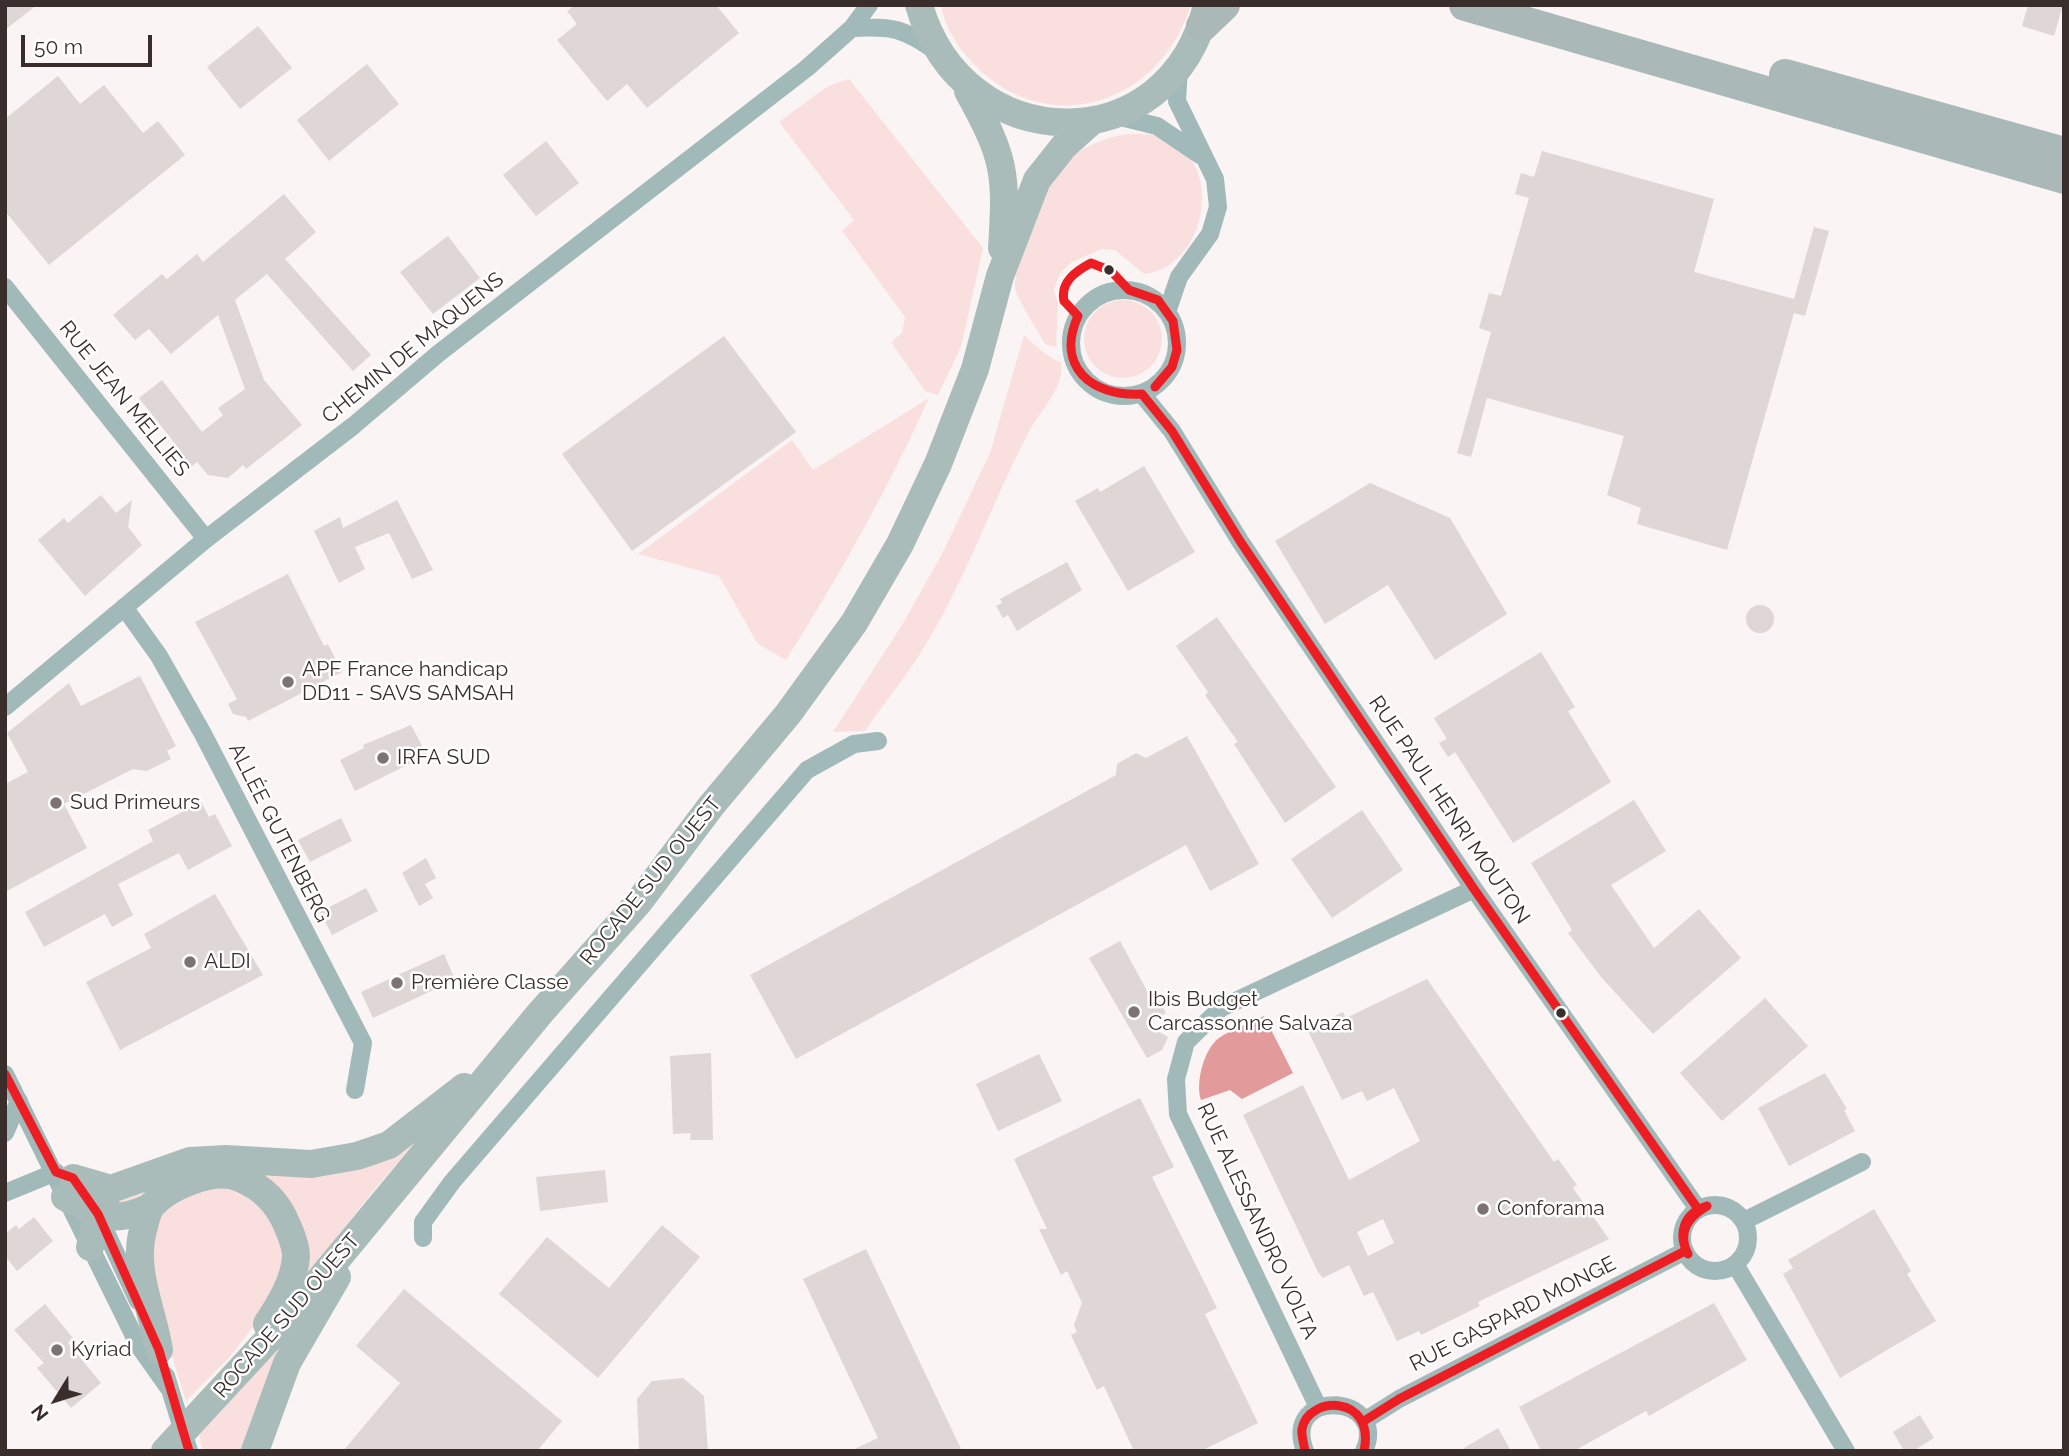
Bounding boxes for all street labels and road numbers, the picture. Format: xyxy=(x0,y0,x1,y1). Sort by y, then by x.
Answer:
street label: CHEMIN DE MAQUENS xyxy=(317,267,509,429)
street label: RUE JEAN MELLIES xyxy=(54,316,194,482)
street label: RUE PAUL HENRI MOUTON xyxy=(1363,691,1535,929)
street label: ALLÉE GUTENBERG xyxy=(223,739,335,927)
street label: ROCADE SUD OUEST xyxy=(575,792,727,970)
street label: RUE ALESSANDRO VOLTA xyxy=(1191,1099,1323,1343)
street label: ROCADE SUD OUEST xyxy=(209,1229,365,1403)
street label: RUE GASPARD MONGE xyxy=(1406,1251,1620,1377)

